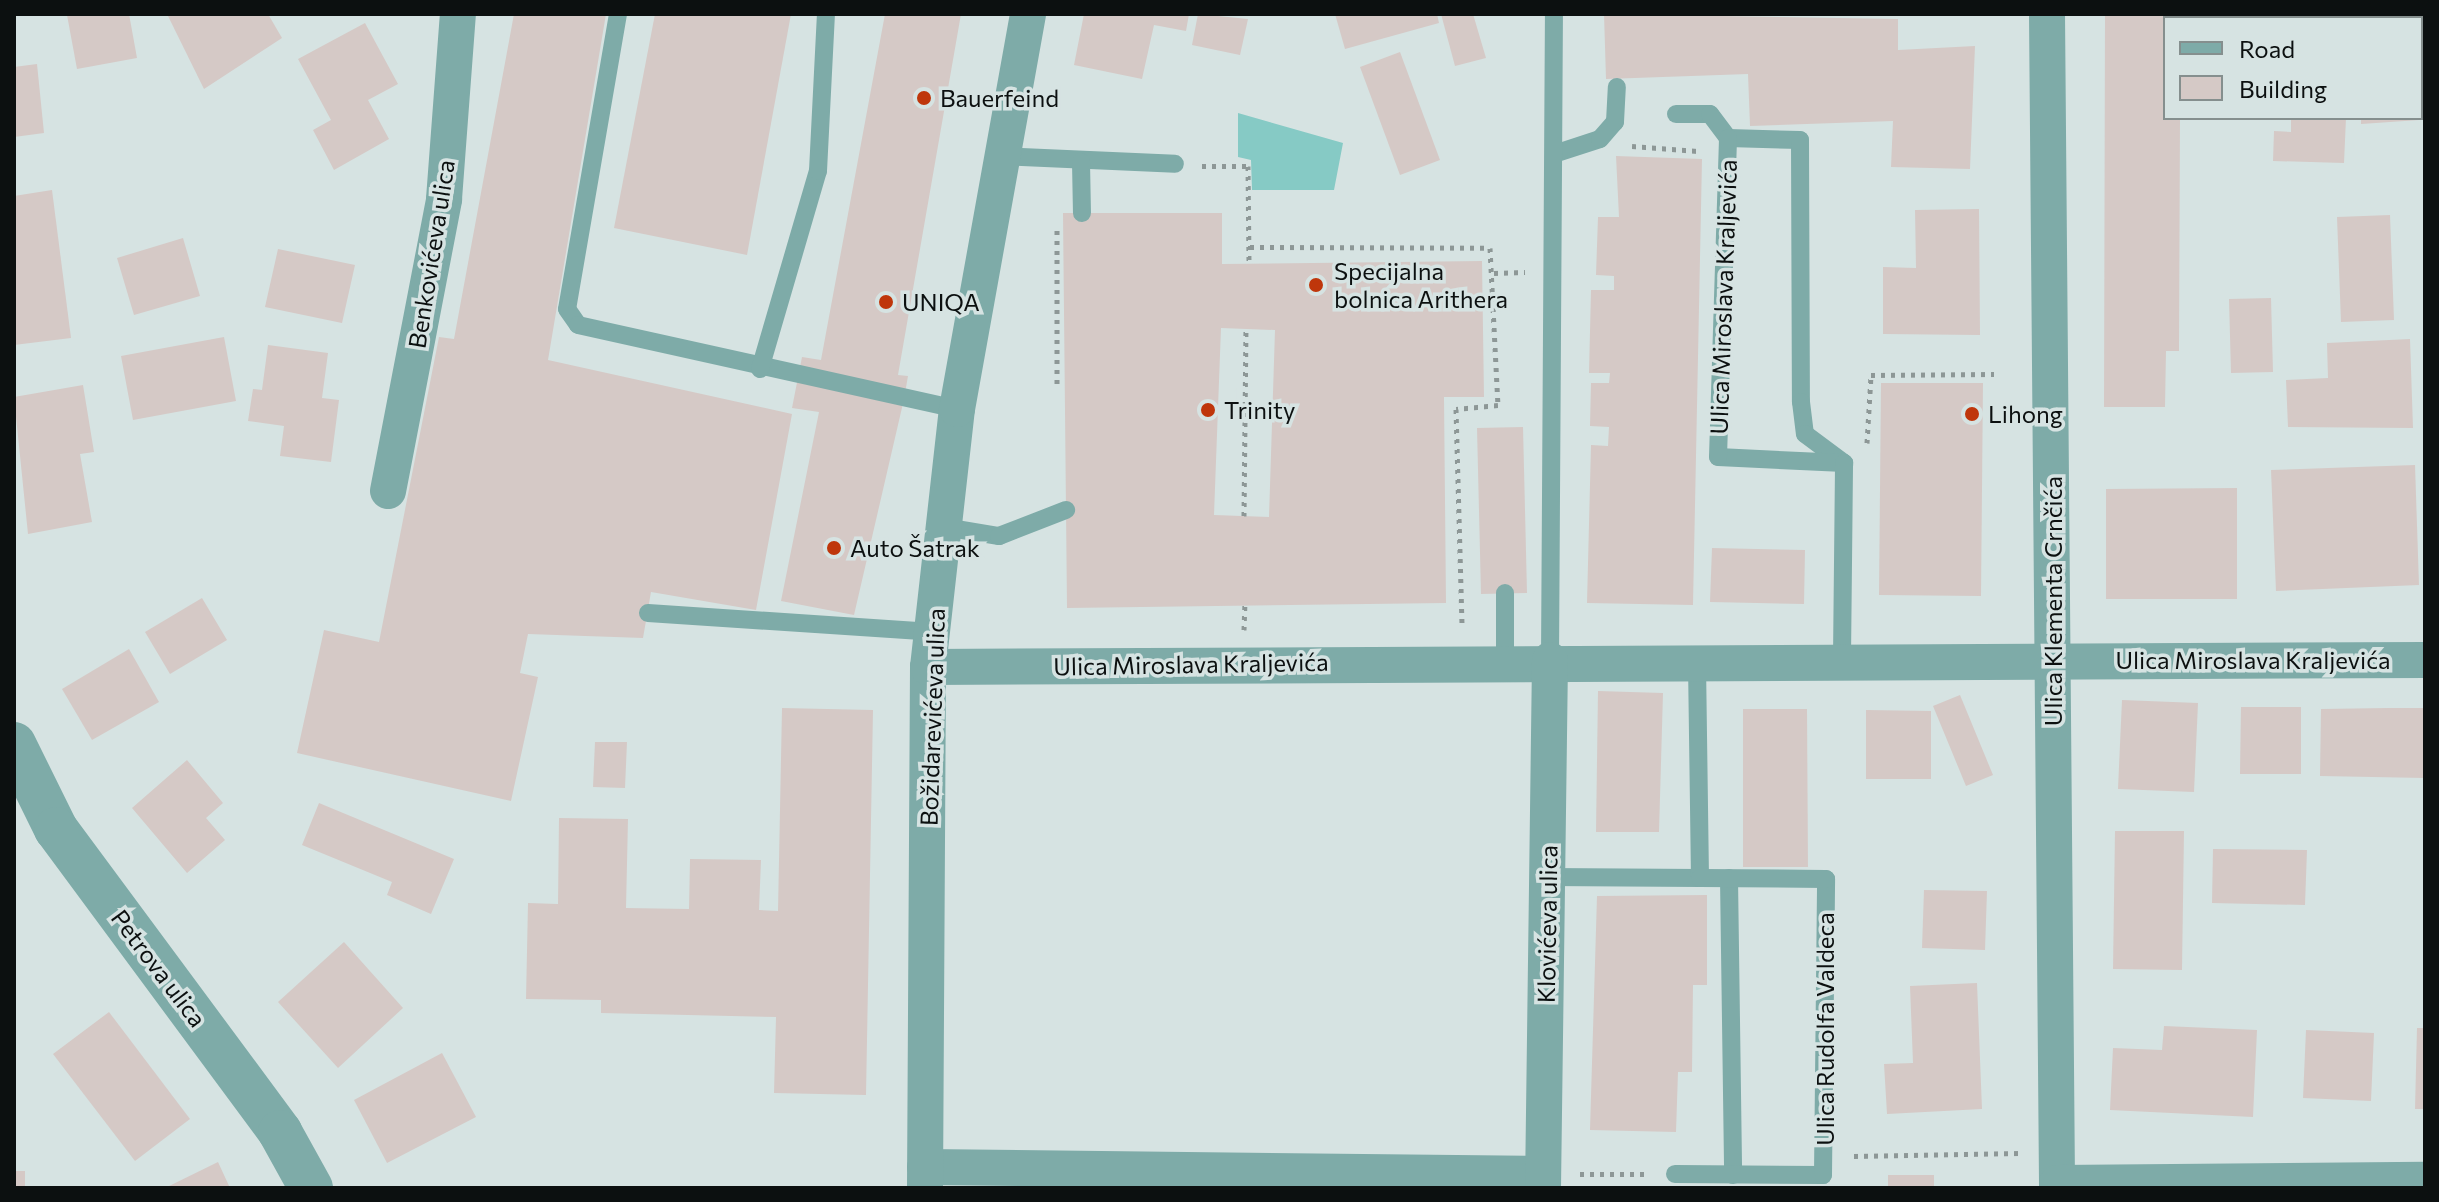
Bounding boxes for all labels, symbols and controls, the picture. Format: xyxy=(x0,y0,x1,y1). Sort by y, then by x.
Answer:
legend xyxy=(2163,16,2423,120)
text: Road xyxy=(2239,34,2295,63)
text: Building xyxy=(2239,74,2327,103)
place label: Bauerfeind xyxy=(940,84,1059,112)
marker: Bauerfeind xyxy=(915,89,933,107)
street label: Benkovićeva ulica xyxy=(402,158,460,350)
street label: Ulica Miroslava Kraljevića xyxy=(1704,159,1742,435)
place label: Specijalna bolnica Arithera xyxy=(1334,257,1508,313)
marker: Specijalna bolnica Arithera xyxy=(1305,274,1327,296)
place label: UNIQA xyxy=(902,288,980,316)
marker: UNIQA xyxy=(877,293,895,311)
place label: Trinity xyxy=(1224,396,1295,424)
place label: Lihong xyxy=(1988,400,2063,428)
marker: Trinity xyxy=(1199,401,1217,419)
marker: Lihong xyxy=(1963,405,1981,423)
street label: Ulica Klementa Crnčića xyxy=(2039,476,2067,726)
place label: Auto Šatrak xyxy=(850,534,980,562)
marker: Auto Šatrak xyxy=(825,539,843,557)
street label: Božidarevićeva ulica xyxy=(914,608,950,826)
street label: Ulica Miroslava Kraljevića xyxy=(2115,646,2391,674)
street label: Ulica Miroslava Kraljevića xyxy=(1053,647,1329,681)
street label: Klovićeva ulica xyxy=(1531,845,1563,1003)
street label: Petrova ulica xyxy=(106,904,212,1032)
street label: Ulica Rudolfa Valdeca xyxy=(1811,912,1839,1146)

